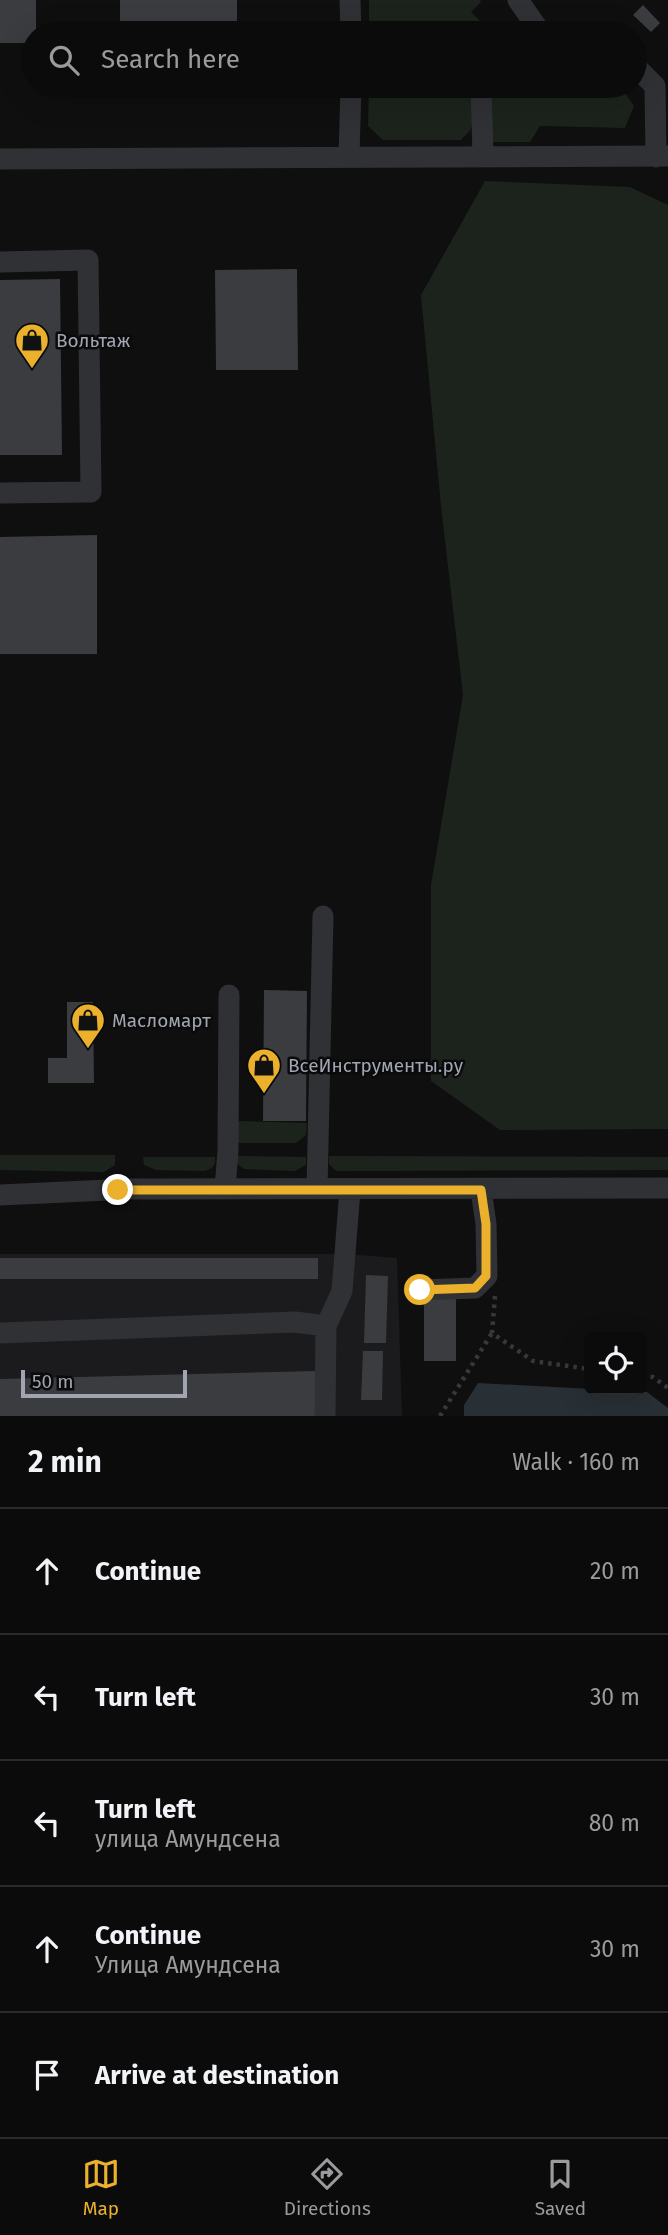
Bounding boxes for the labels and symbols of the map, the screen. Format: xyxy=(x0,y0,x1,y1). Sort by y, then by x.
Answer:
shop icon: Вольтаж xyxy=(13,321,51,370)
place label: Вольтаж xyxy=(56,329,131,352)
shop icon: Масломарт xyxy=(69,1001,107,1050)
place label: Масломарт xyxy=(112,1009,211,1032)
shop icon: ВсеИнструменты.ру xyxy=(245,1046,283,1095)
place label: ВсеИнструменты.ру xyxy=(288,1054,464,1077)
route end xyxy=(102,1174,133,1205)
route start xyxy=(404,1274,435,1305)
scale bar xyxy=(21,1367,187,1399)

